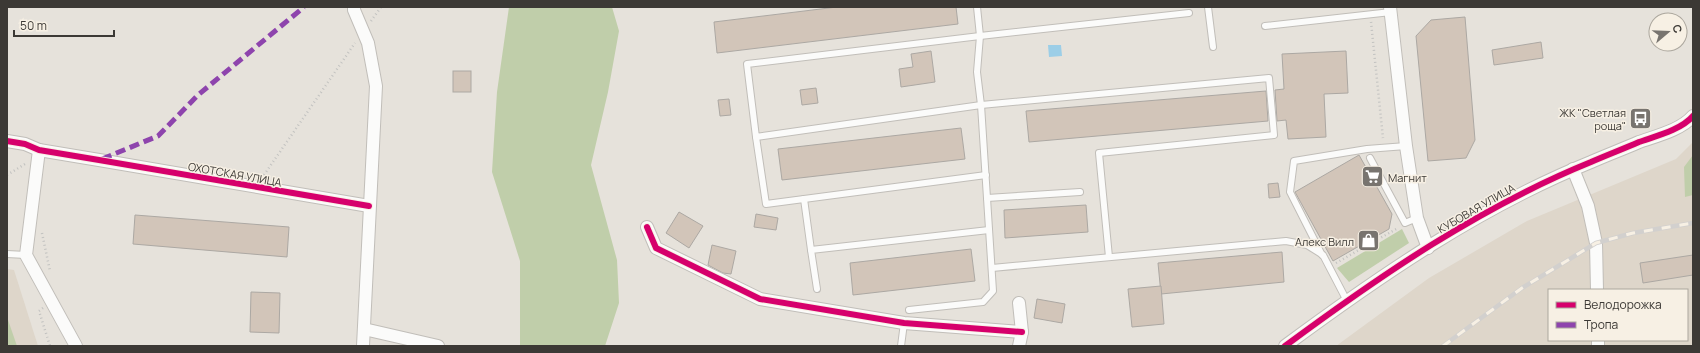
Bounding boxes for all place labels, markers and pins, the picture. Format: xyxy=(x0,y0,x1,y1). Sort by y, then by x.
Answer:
place label: ЖК "Светлая роща" xyxy=(1559,105,1626,133)
bus stop icon: ЖК "Светлая роща" xyxy=(1628,105,1654,131)
supermarket icon: Магнит xyxy=(1359,164,1385,190)
place label: Магнит xyxy=(1388,170,1427,185)
shop icon: Алекс Вилл xyxy=(1356,228,1382,254)
place label: Алекс Вилл xyxy=(1295,234,1354,249)

